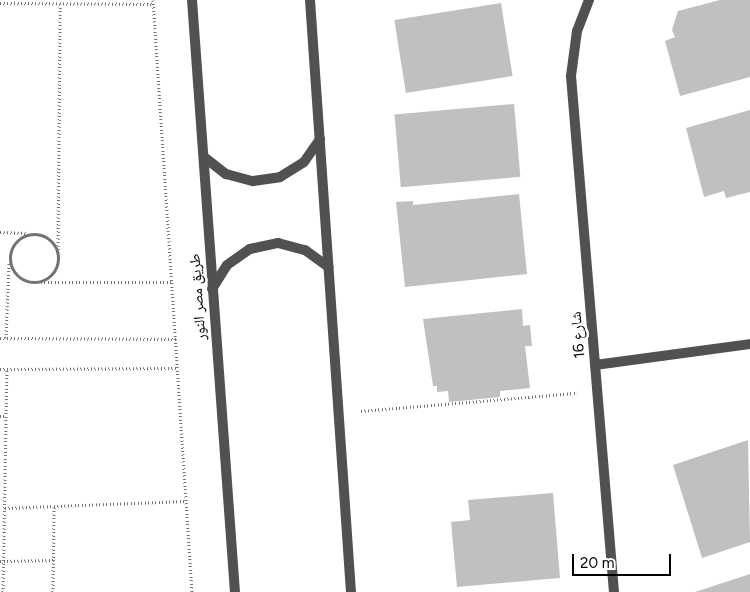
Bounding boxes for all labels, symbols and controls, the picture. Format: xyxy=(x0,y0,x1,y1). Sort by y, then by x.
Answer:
street label: طريق مصر النور xyxy=(186,253,210,341)
street label: شارع 16 xyxy=(567,311,589,359)
scale bar xyxy=(575,544,674,576)
text: 20 m xyxy=(580,554,614,572)

